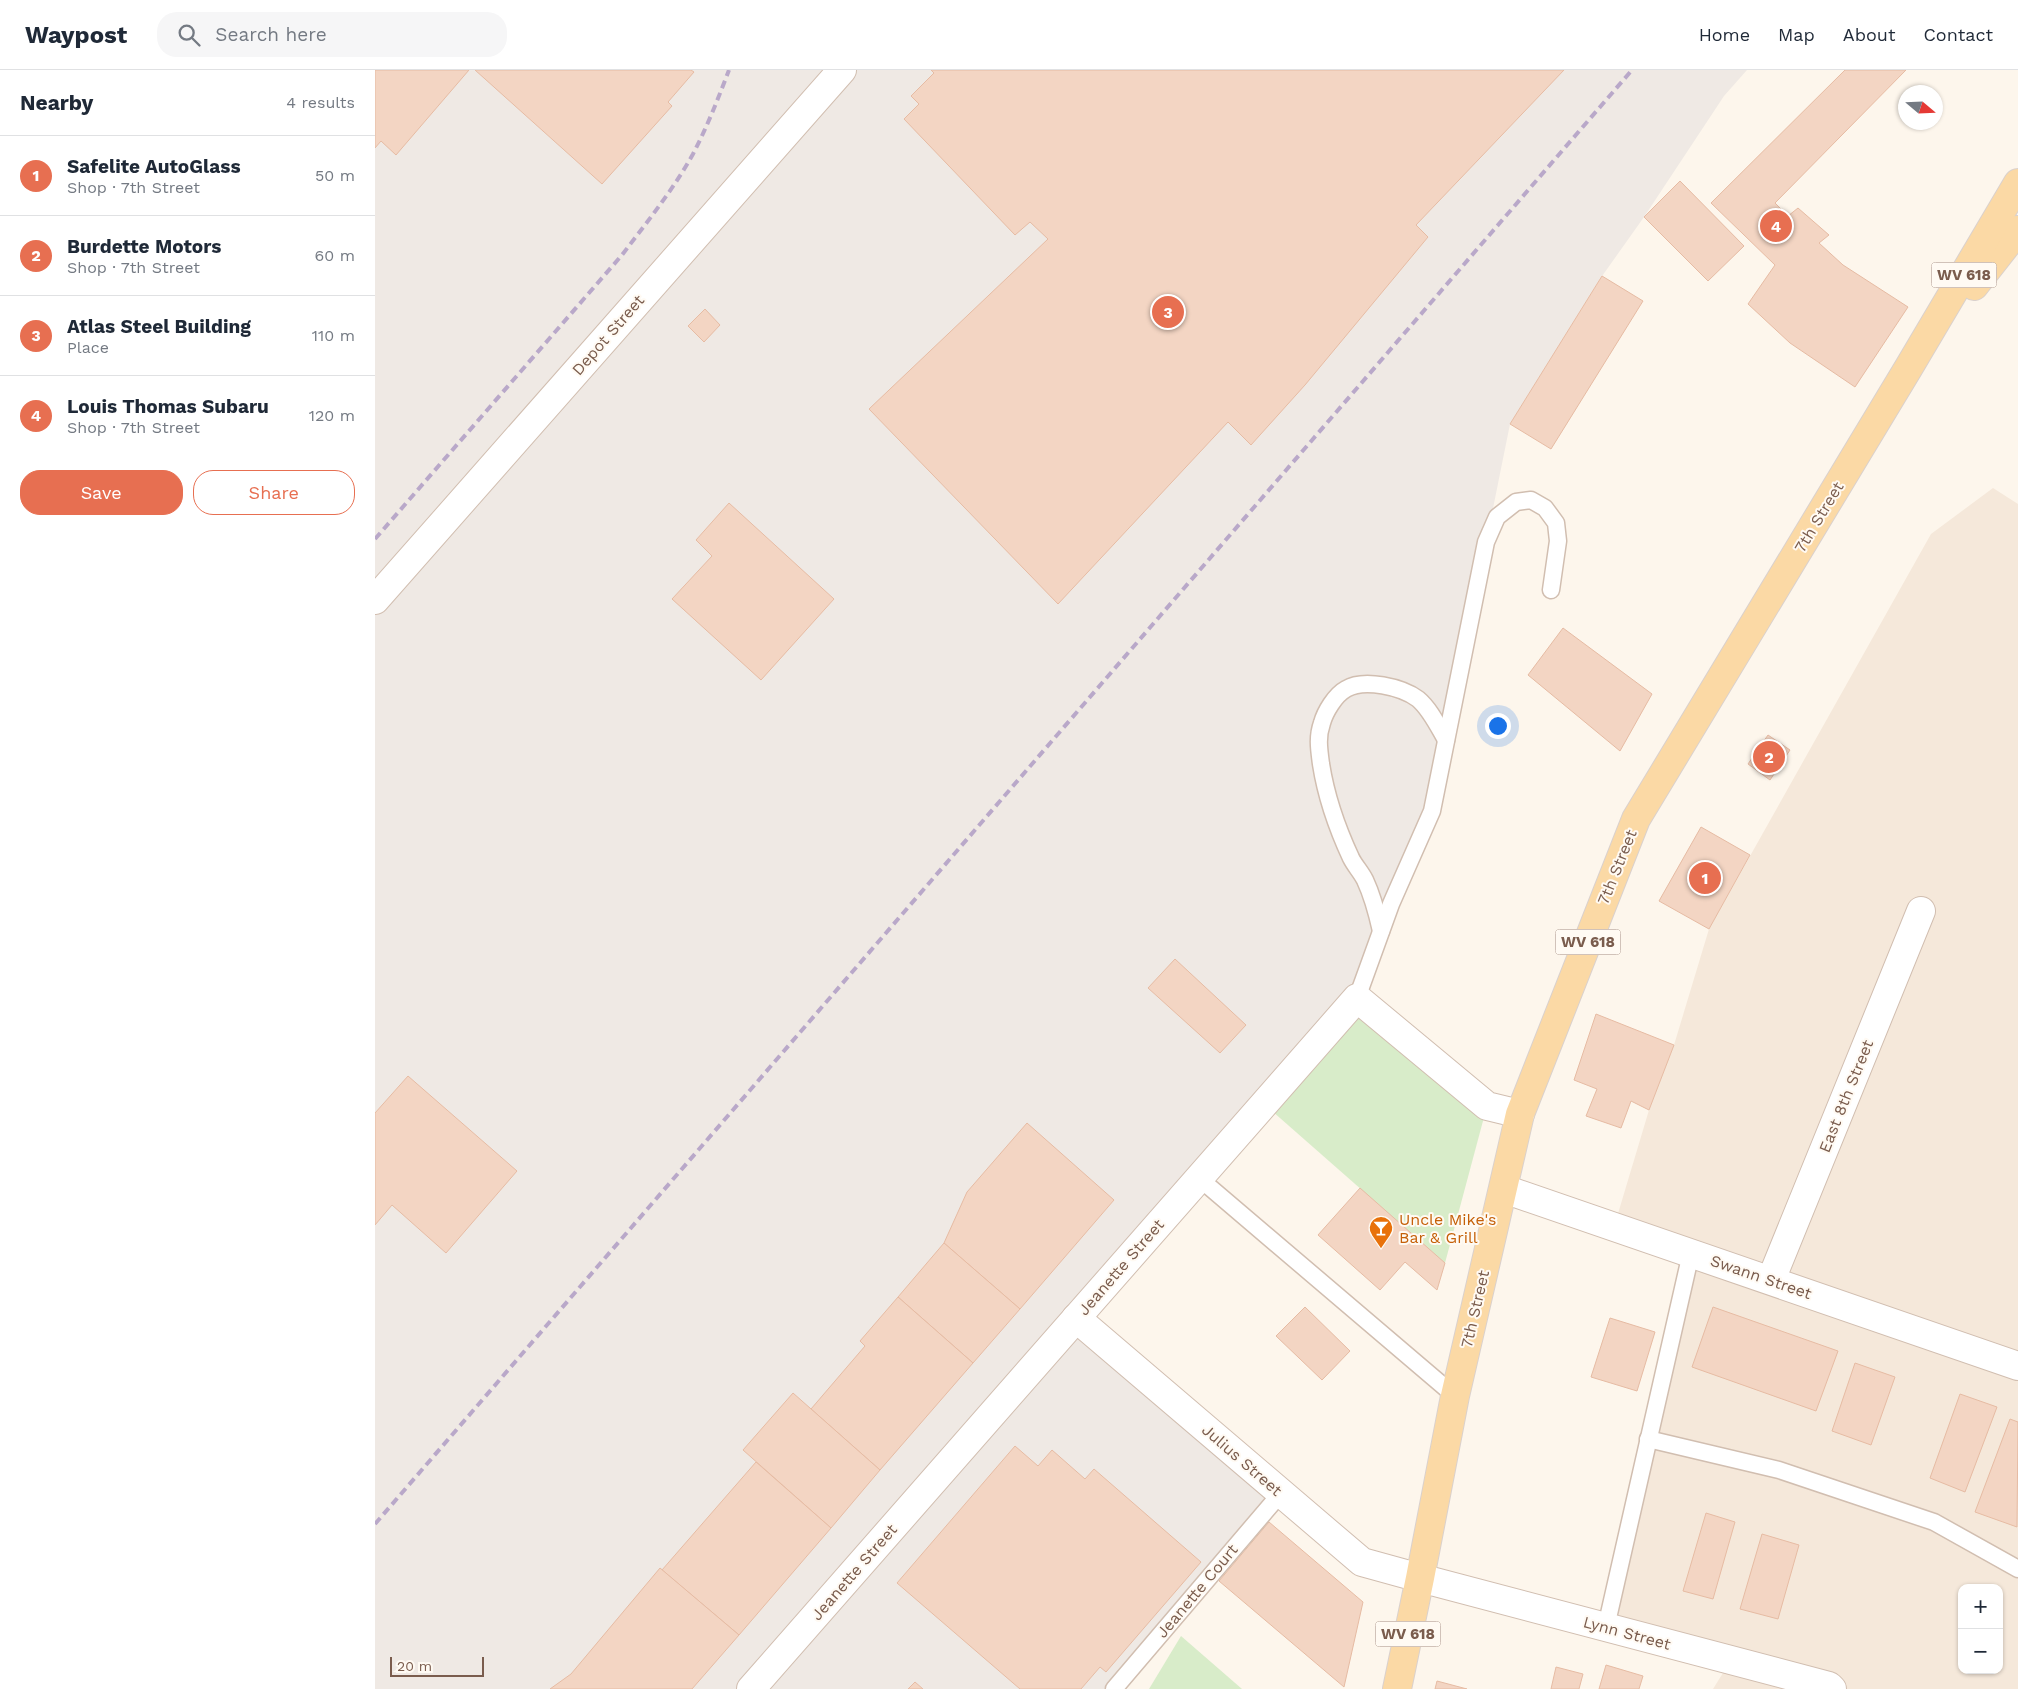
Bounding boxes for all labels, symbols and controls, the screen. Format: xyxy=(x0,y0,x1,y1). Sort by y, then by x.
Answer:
search box xyxy=(157,12,507,57)
text: Waypost xyxy=(25,21,127,49)
icon: search xyxy=(175,21,203,49)
text: Search here xyxy=(215,23,327,46)
text: Home xyxy=(1699,24,1750,45)
text: Map xyxy=(1778,24,1815,45)
text: About xyxy=(1843,24,1895,45)
text: Contact xyxy=(1923,24,1993,45)
north arrow xyxy=(1898,85,1943,130)
text: Nearby xyxy=(20,90,93,115)
text: 4 results xyxy=(286,93,355,112)
text: Safelite AutoGlass xyxy=(67,155,241,178)
text: 1 xyxy=(33,166,39,185)
text: 50 m xyxy=(315,166,355,185)
text: Shop · 7th Street xyxy=(67,178,200,197)
pin: 4 xyxy=(1760,207,1792,245)
text: Burdette Motors xyxy=(67,235,221,258)
text: 2 xyxy=(31,246,41,265)
text: 60 m xyxy=(315,246,355,265)
text: Shop · 7th Street xyxy=(67,258,200,277)
road number: WV 618 xyxy=(1931,262,1997,288)
street label: Depot Street xyxy=(568,291,648,379)
pin: 3 xyxy=(1152,293,1184,331)
text: Atlas Steel Building xyxy=(67,315,251,338)
text: 3 xyxy=(31,326,41,345)
text: 110 m xyxy=(312,326,355,345)
text: Place xyxy=(67,338,109,357)
text: Louis Thomas Subaru xyxy=(67,395,269,418)
text: 4 xyxy=(31,406,41,425)
text: 120 m xyxy=(309,406,355,425)
text: Shop · 7th Street xyxy=(67,418,200,437)
button: Save xyxy=(20,470,183,515)
button: Share xyxy=(193,470,355,515)
street label: 7th Street xyxy=(1790,478,1848,556)
your location xyxy=(1485,713,1511,739)
pin: 2 xyxy=(1753,738,1785,776)
street label: 7th Street xyxy=(1593,826,1641,907)
pin: 1 xyxy=(1689,859,1721,897)
road number: WV 618 xyxy=(1555,930,1621,954)
street label: East 8th Street xyxy=(1815,1037,1877,1155)
place label: Uncle Mike's Bar & Grill xyxy=(1399,1210,1496,1247)
street label: Jeanette Street xyxy=(1074,1215,1168,1319)
bar icon: Uncle Mike's Bar & Grill xyxy=(1368,1215,1394,1249)
street label: Swann Street xyxy=(1708,1251,1814,1303)
street label: 7th Street xyxy=(1457,1268,1493,1350)
street label: Julius Street xyxy=(1198,1420,1286,1500)
street label: Jeanette Street xyxy=(807,1520,901,1624)
street label: Jeanette Court xyxy=(1152,1540,1242,1642)
map controls xyxy=(1958,1584,2003,1674)
button: + xyxy=(1958,1584,2003,1629)
street label: Lynn Street xyxy=(1581,1612,1673,1654)
road number: WV 618 xyxy=(1375,1622,1441,1646)
button: − xyxy=(1958,1629,2003,1674)
scale bar xyxy=(390,1654,484,1677)
text: 20 m xyxy=(397,1658,432,1674)

